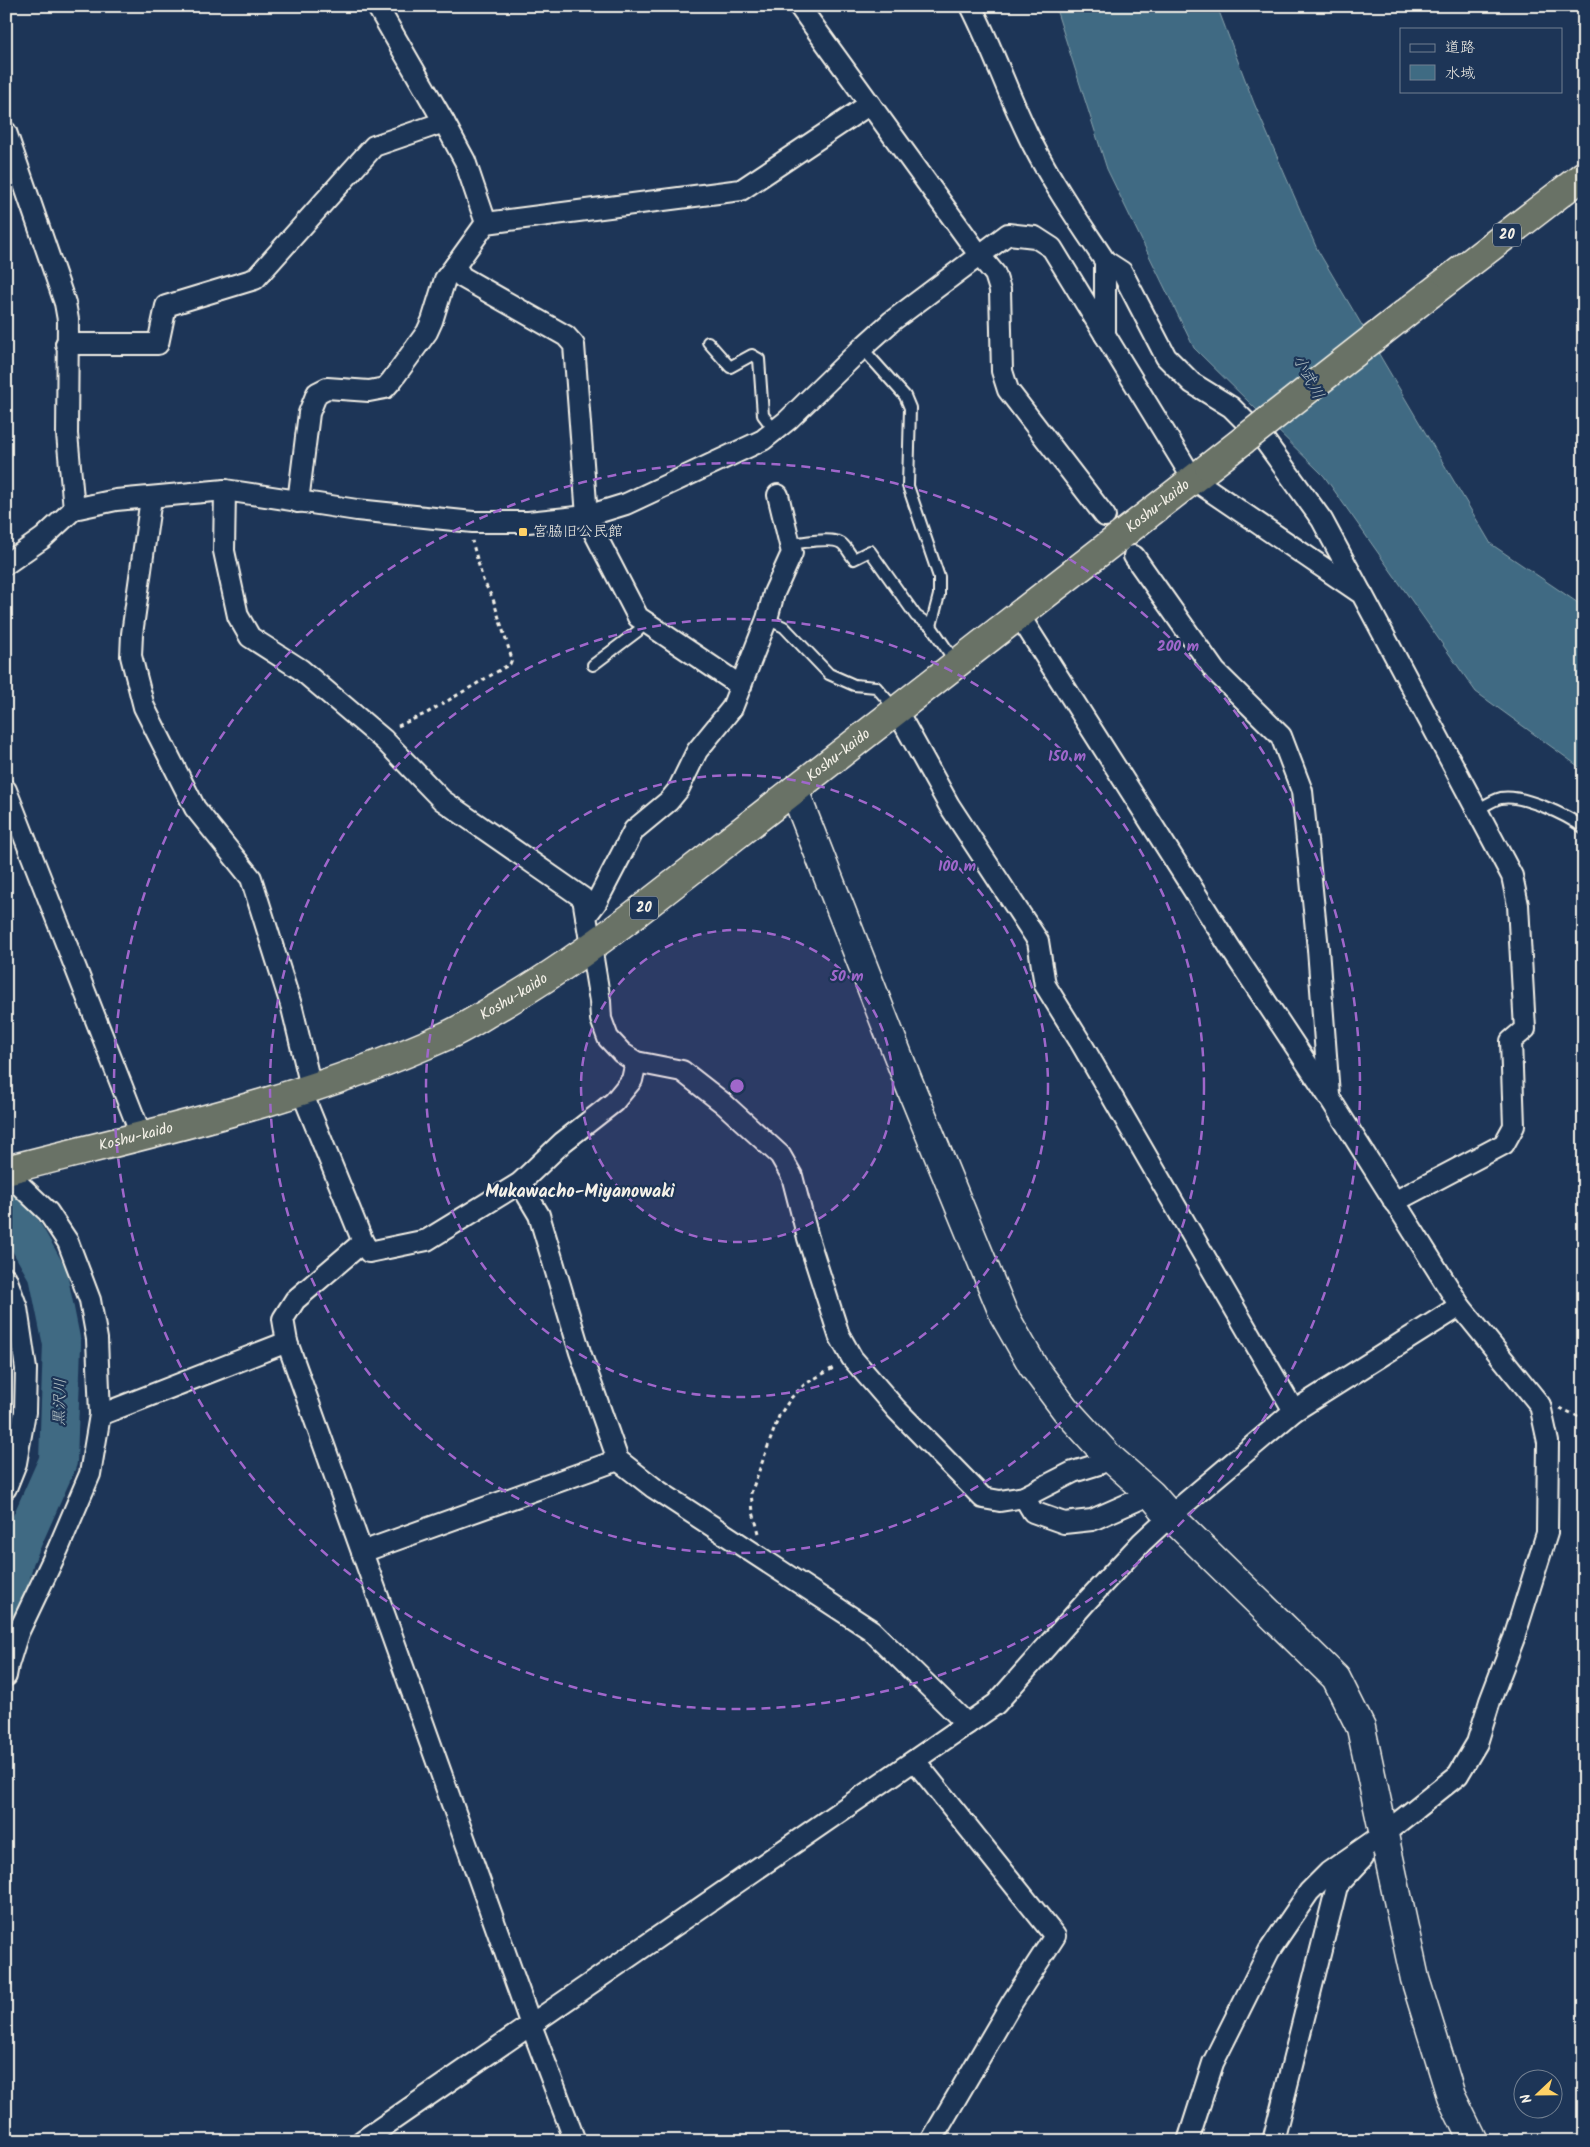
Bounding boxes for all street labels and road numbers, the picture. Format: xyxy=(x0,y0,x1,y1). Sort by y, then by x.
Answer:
road number: 20 xyxy=(1493,224,1521,246)
street label: Koshu-kaido xyxy=(1121,474,1196,539)
street label: Koshu-kaido xyxy=(801,722,876,788)
road number: 20 xyxy=(630,896,658,920)
street label: Koshu-kaido xyxy=(475,967,553,1027)
street label: Koshu-kaido xyxy=(96,1116,176,1158)

